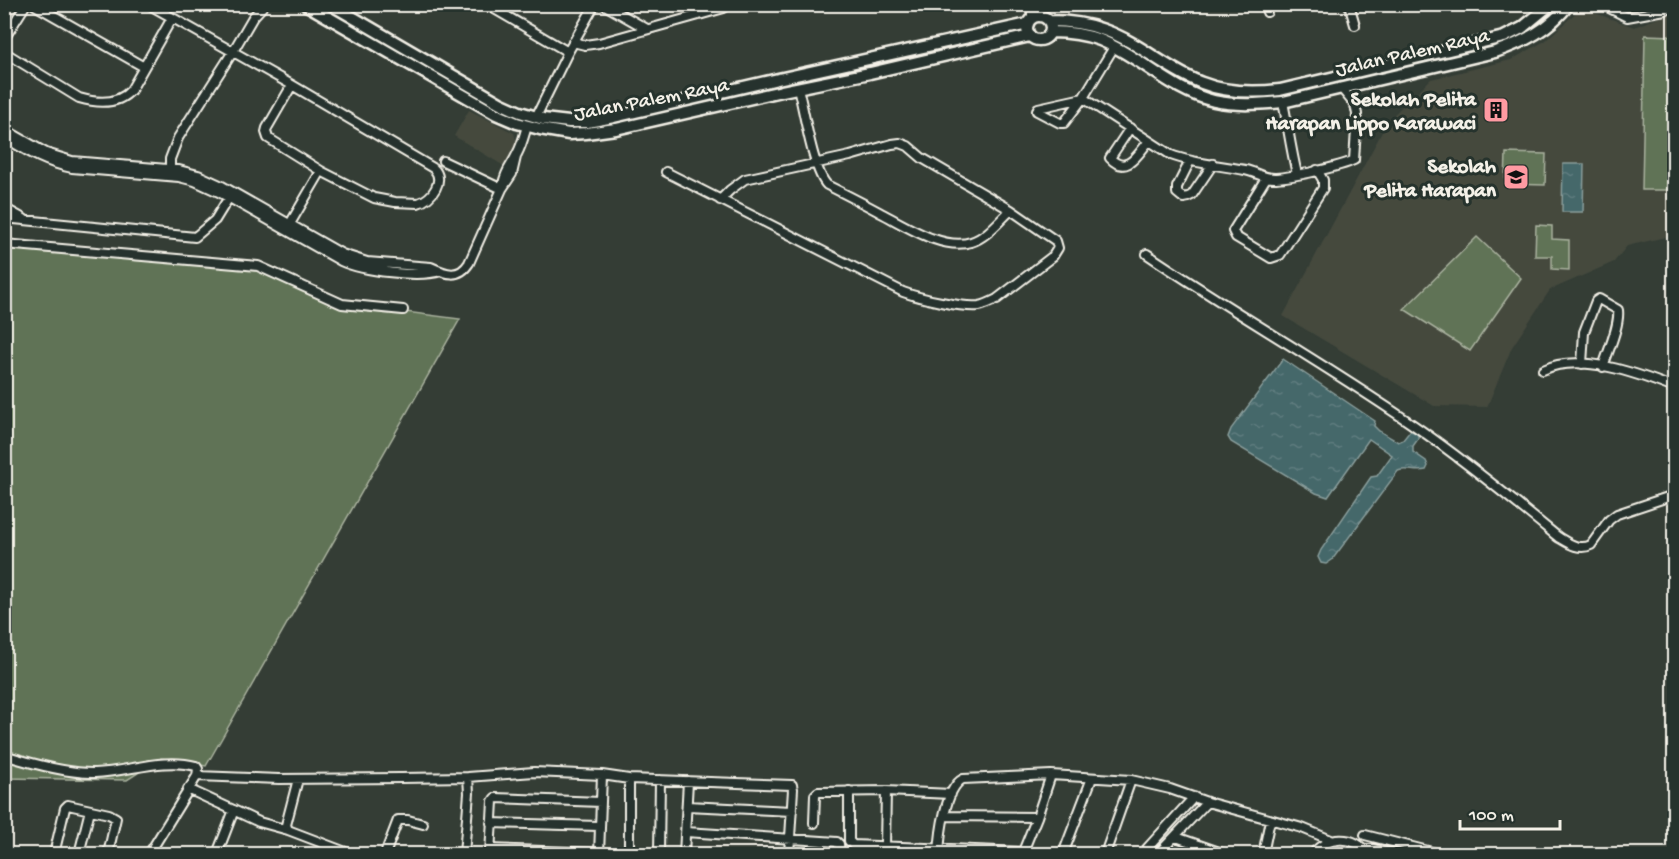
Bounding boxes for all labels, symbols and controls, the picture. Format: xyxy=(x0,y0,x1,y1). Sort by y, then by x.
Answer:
street label: Jalan Palem Raya xyxy=(1333,24,1494,84)
street label: Jalan Palem Raya xyxy=(572,74,733,129)
place label: Sekolah Pelita Harapan Lippo Karawaci xyxy=(1266,89,1477,138)
building icon: Sekolah Pelita Harapan Lippo Karawaci xyxy=(1481,95,1511,125)
place label: Sekolah Pelita Harapan xyxy=(1363,156,1497,205)
school or university icon: Sekolah Pelita Harapan xyxy=(1501,162,1531,192)
scale bar xyxy=(1460,793,1560,831)
text: 100 m xyxy=(1468,806,1514,827)

